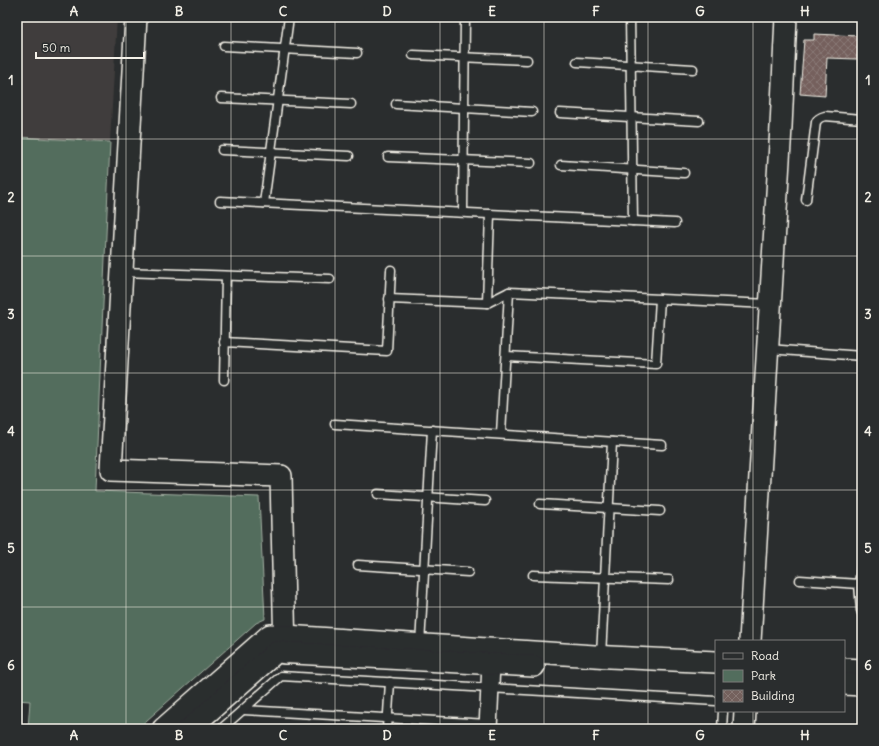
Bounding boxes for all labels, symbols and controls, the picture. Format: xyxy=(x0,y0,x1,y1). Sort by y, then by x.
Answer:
text: A xyxy=(70,3,79,20)
text: B xyxy=(175,3,184,20)
text: C xyxy=(279,3,288,20)
text: D xyxy=(382,3,392,20)
text: E xyxy=(488,3,496,20)
text: F xyxy=(592,3,600,20)
text: G xyxy=(695,3,705,20)
text: H xyxy=(800,3,810,20)
scale bar xyxy=(36,34,144,60)
text: 50 m xyxy=(42,40,71,55)
text: 1 xyxy=(8,72,14,89)
text: 1 xyxy=(865,72,871,89)
text: 2 xyxy=(7,189,15,206)
text: 2 xyxy=(864,189,872,206)
text: 3 xyxy=(7,306,15,323)
text: 3 xyxy=(864,306,872,323)
text: 4 xyxy=(7,423,15,440)
text: 4 xyxy=(864,423,872,440)
text: 5 xyxy=(7,540,15,557)
text: 5 xyxy=(864,540,872,557)
legend xyxy=(715,640,845,712)
text: Road xyxy=(751,648,779,663)
text: 6 xyxy=(7,657,15,674)
text: 6 xyxy=(864,657,872,674)
text: Park xyxy=(751,668,776,683)
text: Building xyxy=(751,688,795,703)
text: A xyxy=(70,727,79,744)
text: B xyxy=(175,727,184,744)
text: C xyxy=(279,727,288,744)
text: D xyxy=(382,727,392,744)
text: E xyxy=(488,727,496,744)
text: F xyxy=(592,727,600,744)
text: G xyxy=(695,727,705,744)
text: H xyxy=(800,727,810,744)

